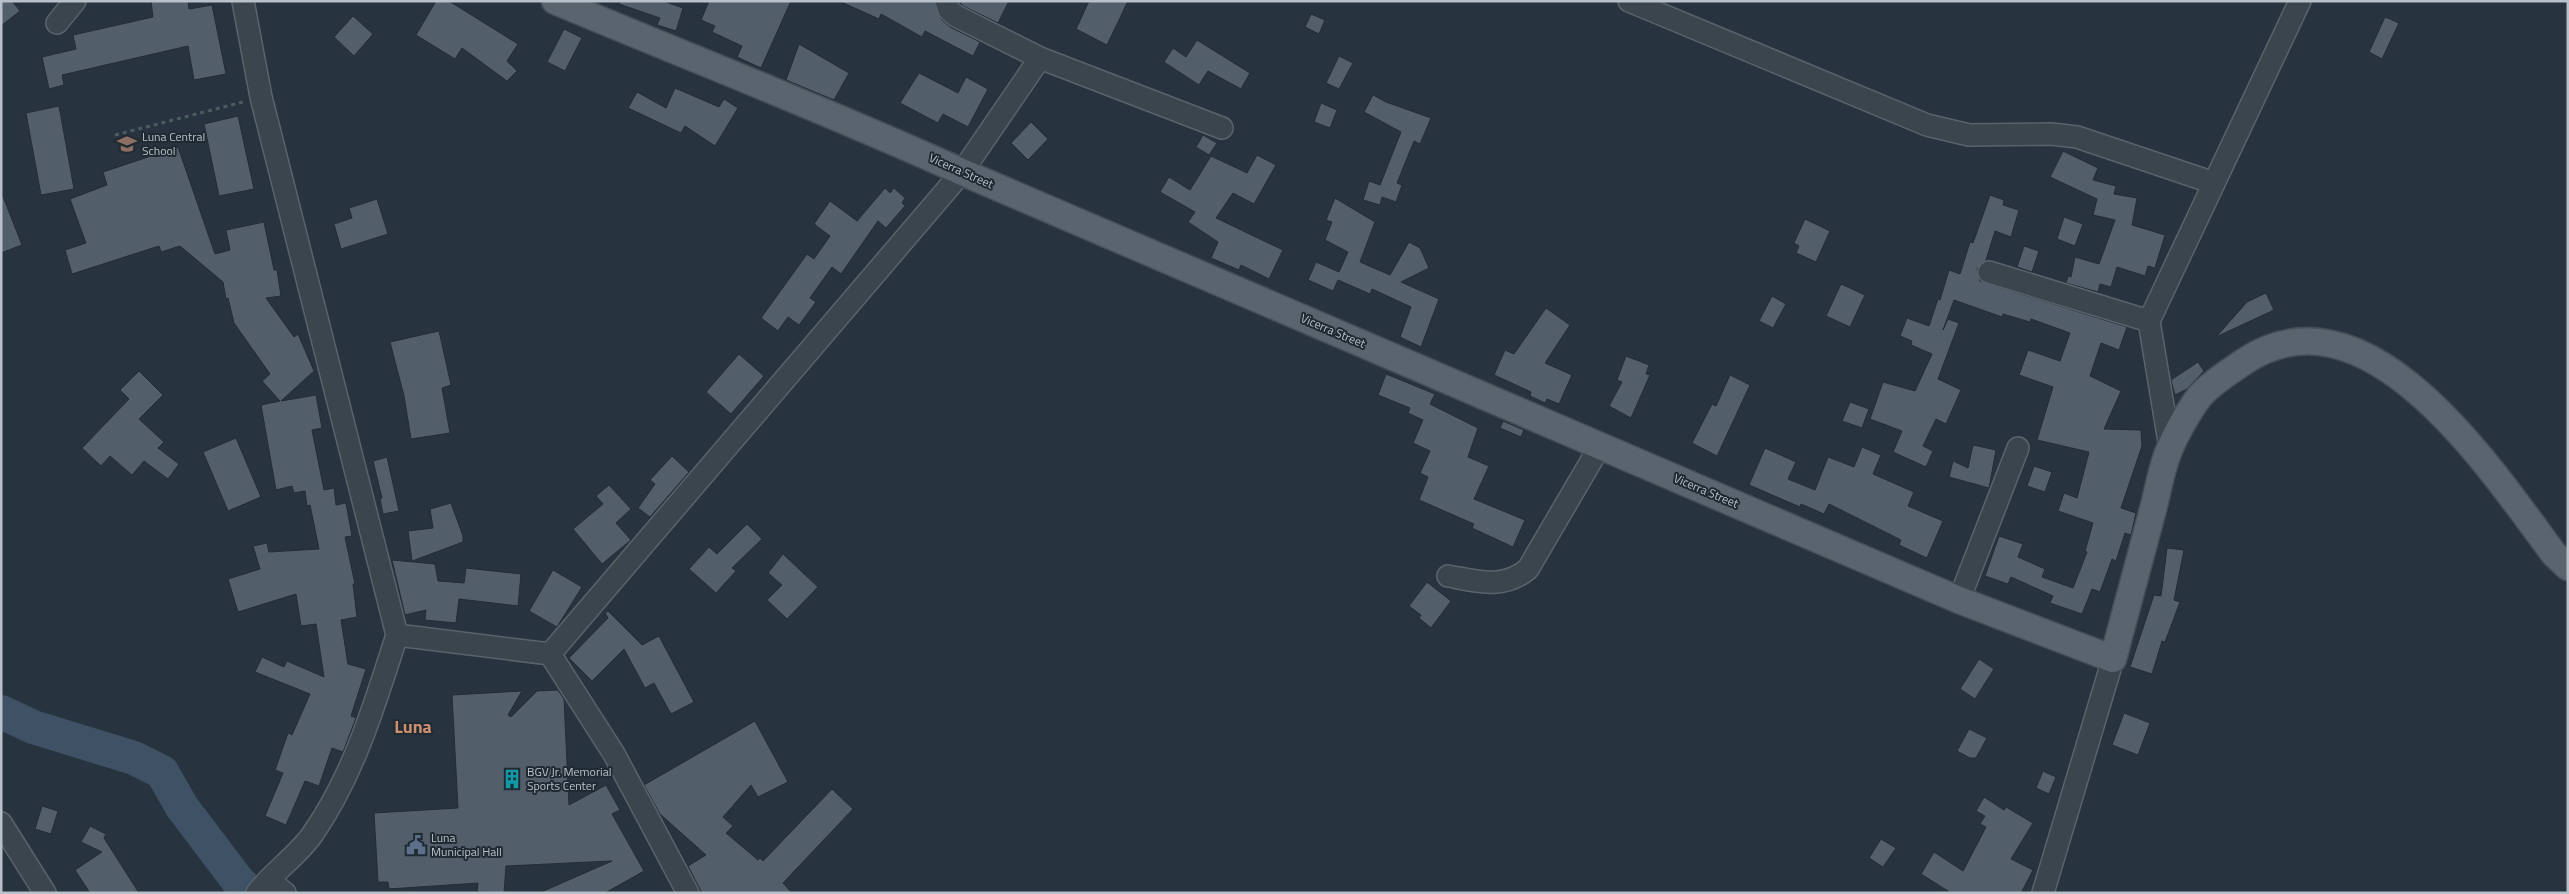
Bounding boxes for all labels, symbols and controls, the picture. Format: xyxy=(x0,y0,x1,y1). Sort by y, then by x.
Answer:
place label: Luna Central School xyxy=(142,127,205,160)
school or university icon: Luna Central School xyxy=(116,133,138,155)
street label: Vicerra Street xyxy=(926,148,997,194)
street label: Vicerra Street xyxy=(1298,308,1369,353)
street label: Vicerra Street xyxy=(1671,468,1742,513)
district label: Luna xyxy=(394,713,432,740)
place label: BGV Jr. Memorial Sports Center xyxy=(527,762,612,795)
building icon: BGV Jr. Memorial Sports Center xyxy=(501,768,523,790)
place label: Luna Municipal Hall xyxy=(431,828,502,861)
public building icon: Luna Municipal Hall xyxy=(405,834,427,856)

